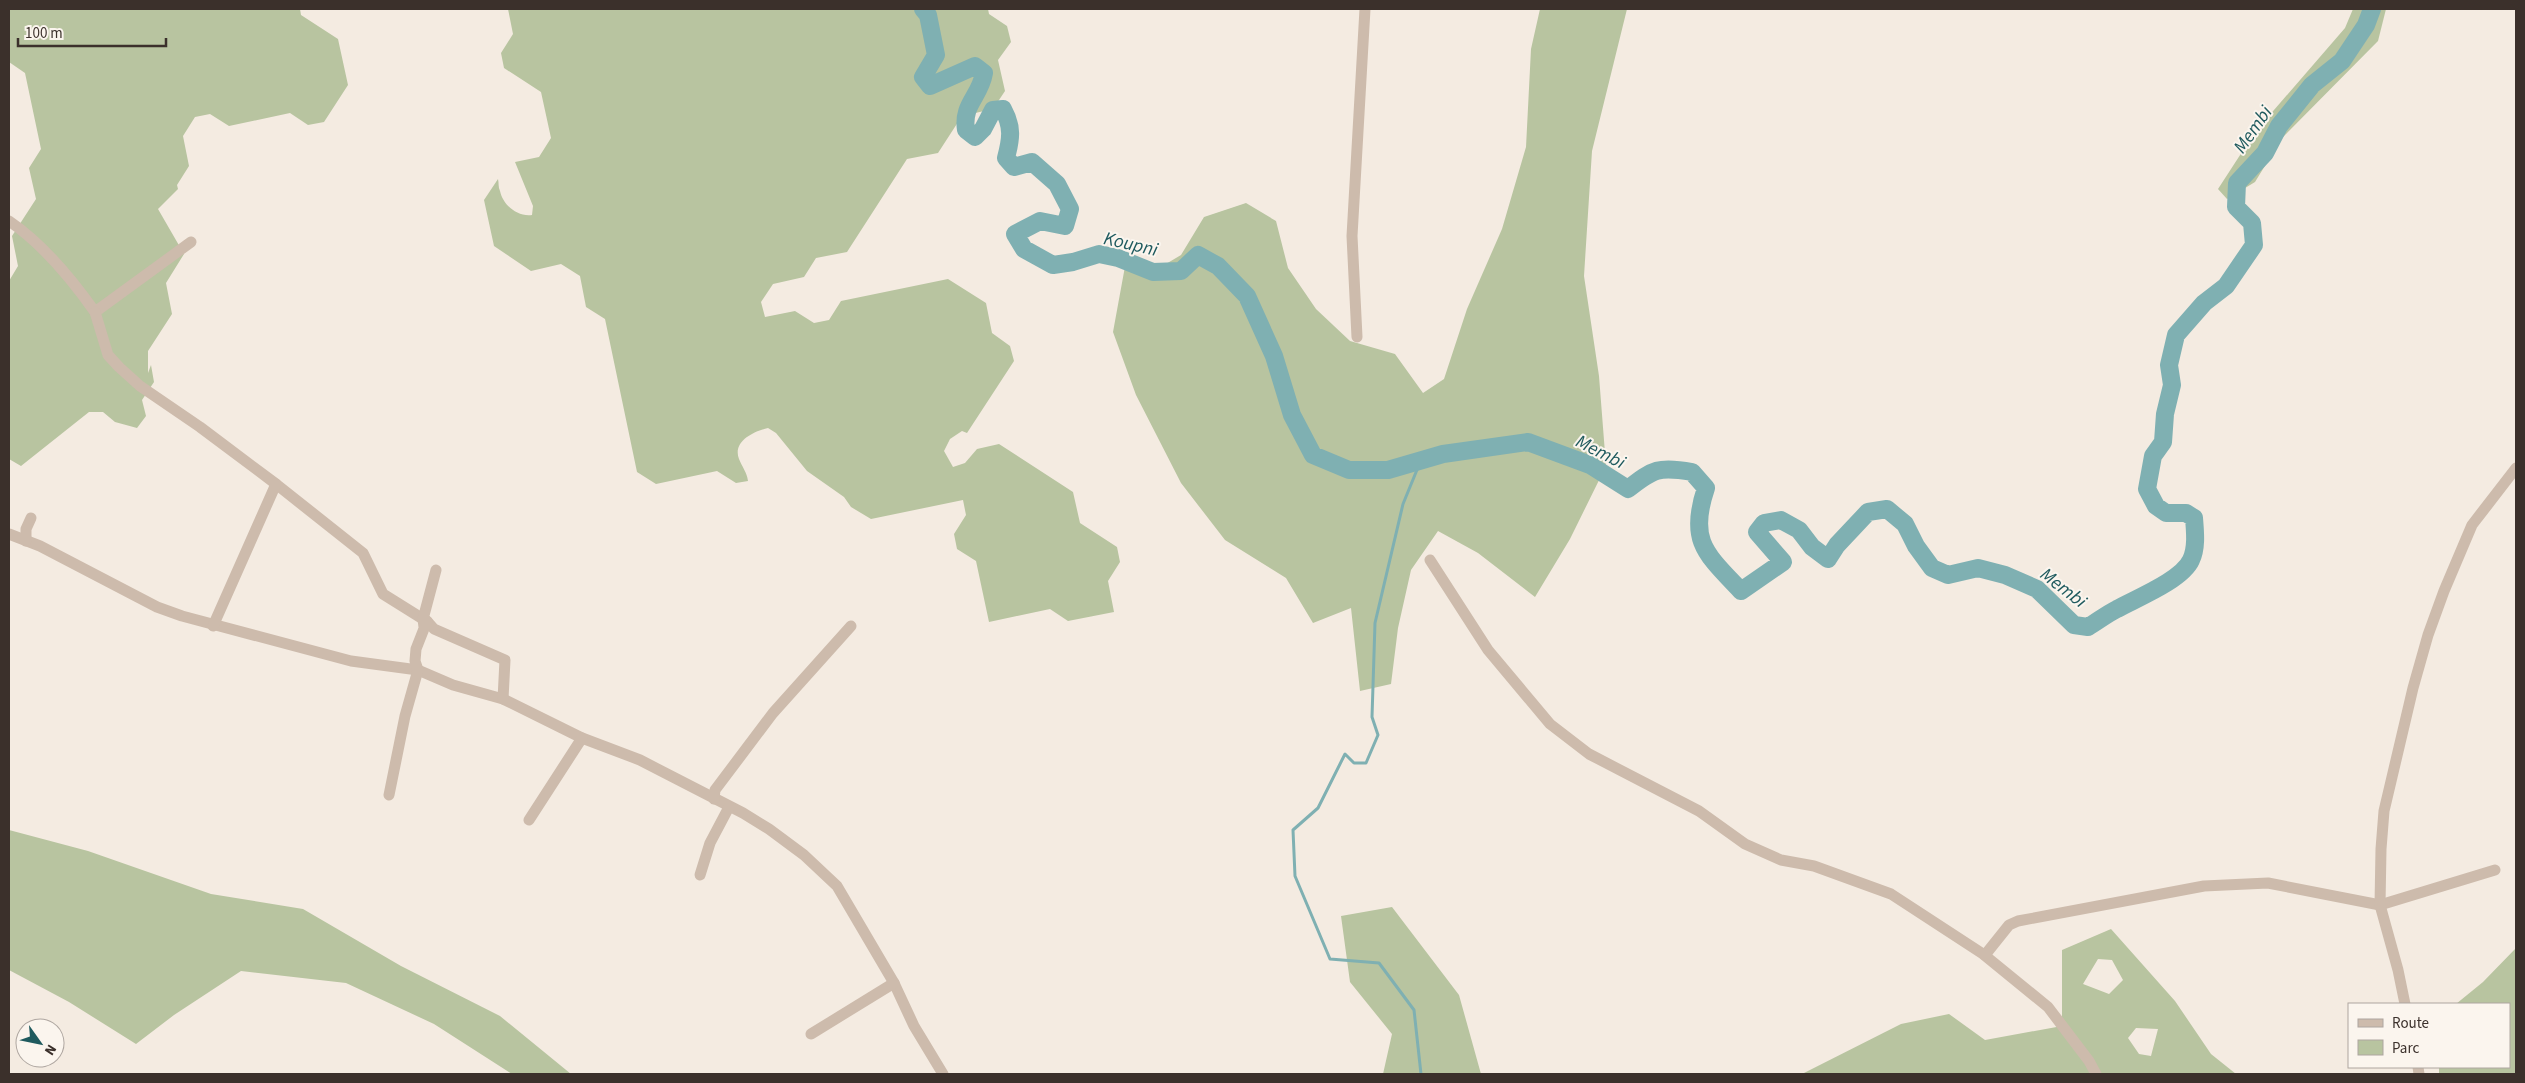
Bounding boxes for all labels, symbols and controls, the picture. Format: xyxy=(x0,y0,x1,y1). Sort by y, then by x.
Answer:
scale bar xyxy=(18,15,165,47)
text: 100 m xyxy=(25,23,63,44)
water label: Membi xyxy=(2227,100,2280,159)
water label: Koupni xyxy=(1101,225,1161,264)
water label: Membi xyxy=(1571,428,1630,476)
water label: Membi xyxy=(2034,561,2092,615)
legend xyxy=(2348,1003,2510,1068)
text: Route xyxy=(2392,1013,2429,1034)
north arrow xyxy=(15,1018,65,1068)
text: Parc xyxy=(2392,1038,2419,1059)
text: N xyxy=(39,1040,61,1059)

